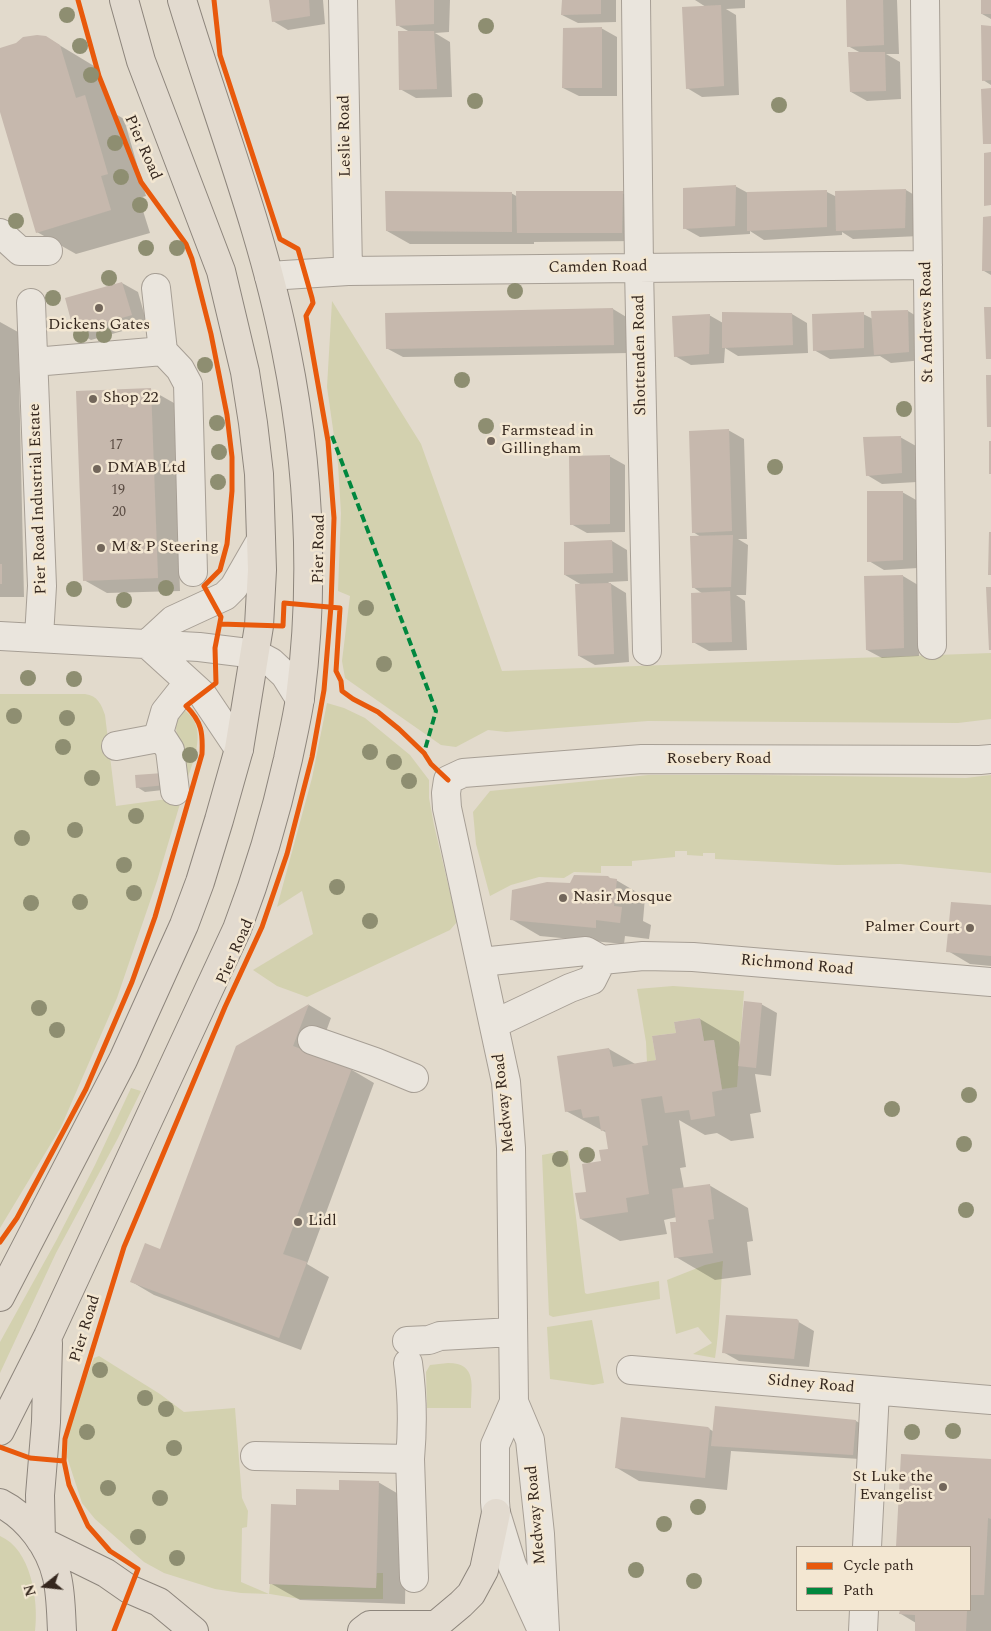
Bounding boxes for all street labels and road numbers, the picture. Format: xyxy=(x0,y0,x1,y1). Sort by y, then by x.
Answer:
street label: Leslie Road xyxy=(336,95,356,177)
street label: Pier Road xyxy=(119,112,165,184)
street label: Camden Road xyxy=(548,258,648,278)
street label: St Andrews Road xyxy=(917,261,939,383)
street label: Shottenden Road xyxy=(630,294,652,416)
street label: Pier Road Industrial Estate xyxy=(26,403,52,595)
street label: Pier Road xyxy=(310,514,330,584)
street label: Rosebery Road xyxy=(667,750,771,770)
street label: Pier Road xyxy=(213,916,259,988)
street label: Richmond Road xyxy=(740,952,854,980)
street label: Medway Road xyxy=(490,1052,520,1154)
street label: Pier Road xyxy=(67,1293,105,1365)
street label: Sidney Road xyxy=(767,1372,855,1398)
street label: Medway Road xyxy=(523,1465,551,1565)

